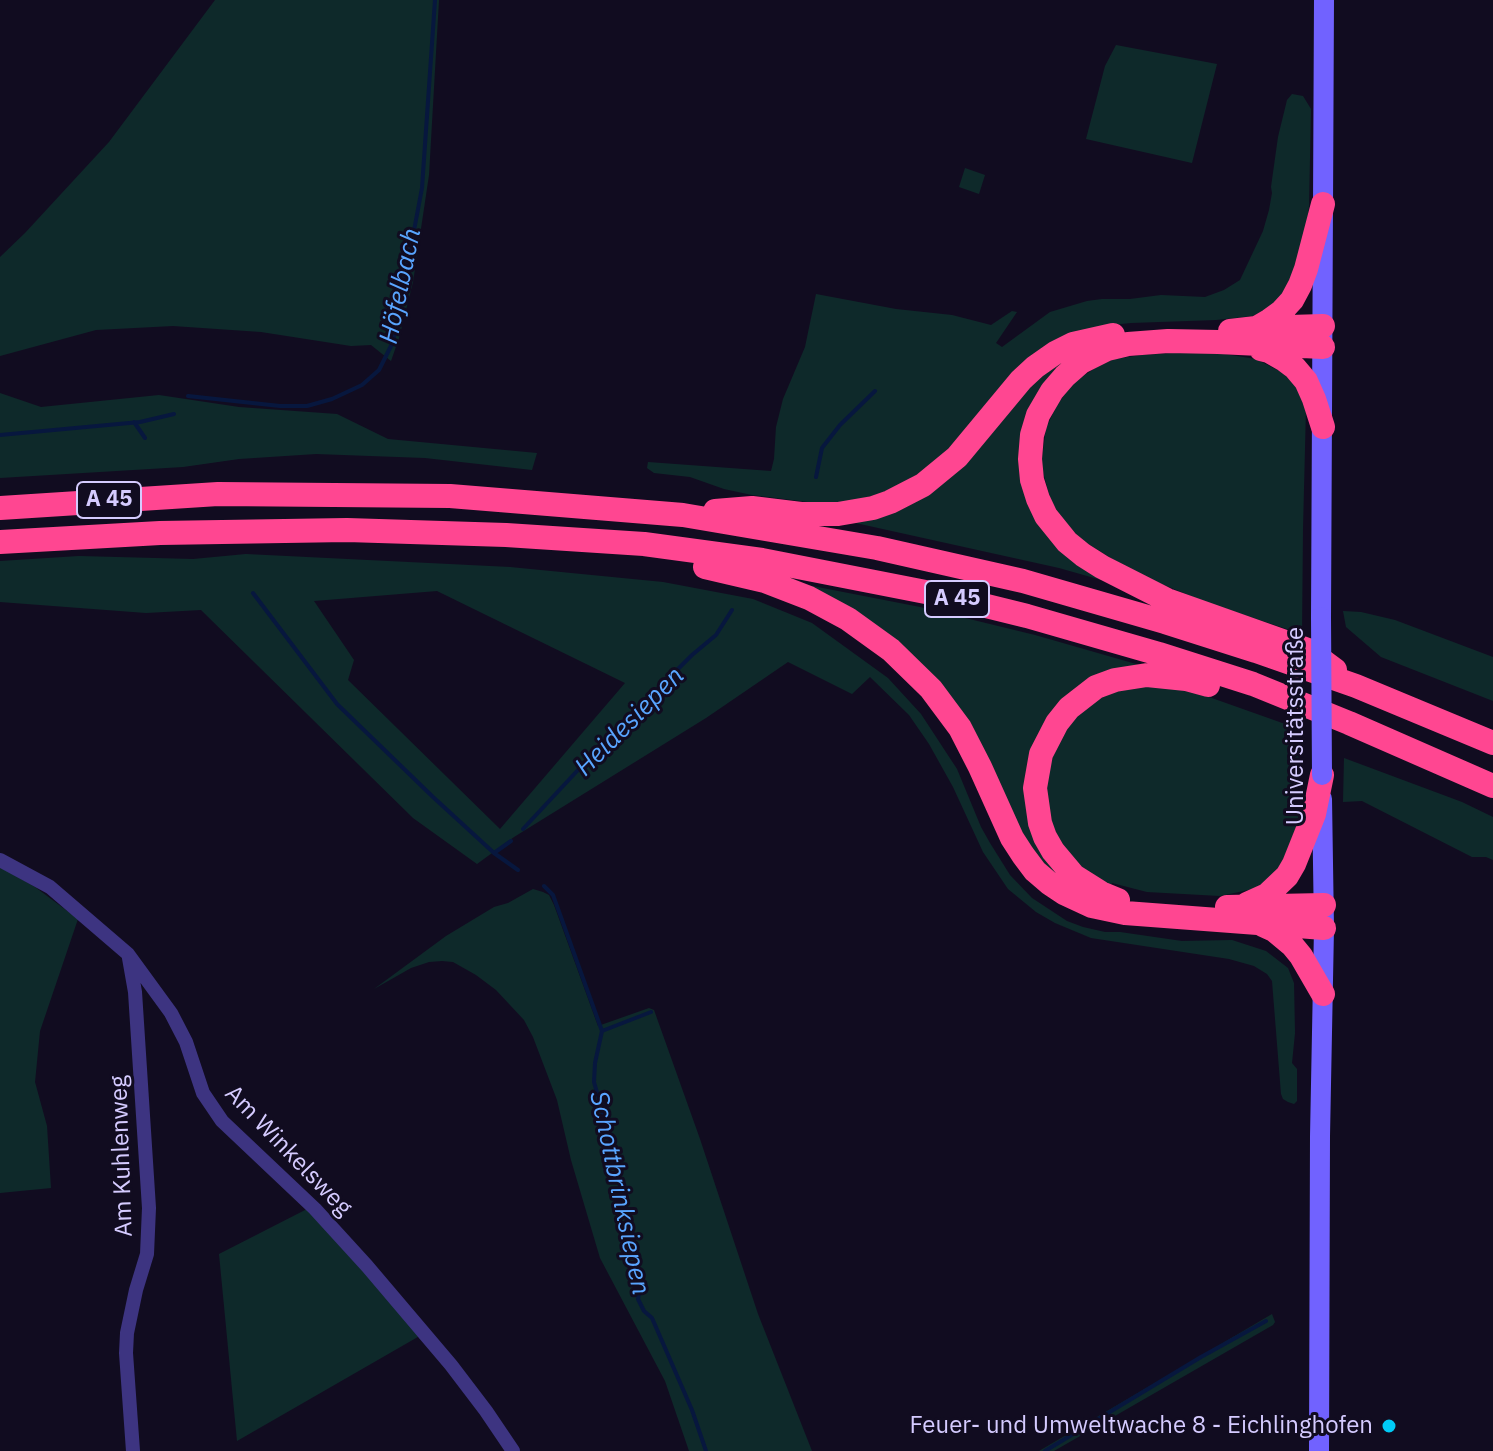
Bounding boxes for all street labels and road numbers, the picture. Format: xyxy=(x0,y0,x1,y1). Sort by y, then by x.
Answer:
road number: A 45 xyxy=(77,482,141,518)
road number: A 45 xyxy=(925,581,989,617)
street label: Universitätsstraße xyxy=(1282,627,1310,825)
street label: Am Kuhlenweg xyxy=(105,1075,139,1237)
street label: Am Winkelsweg xyxy=(218,1080,358,1222)

